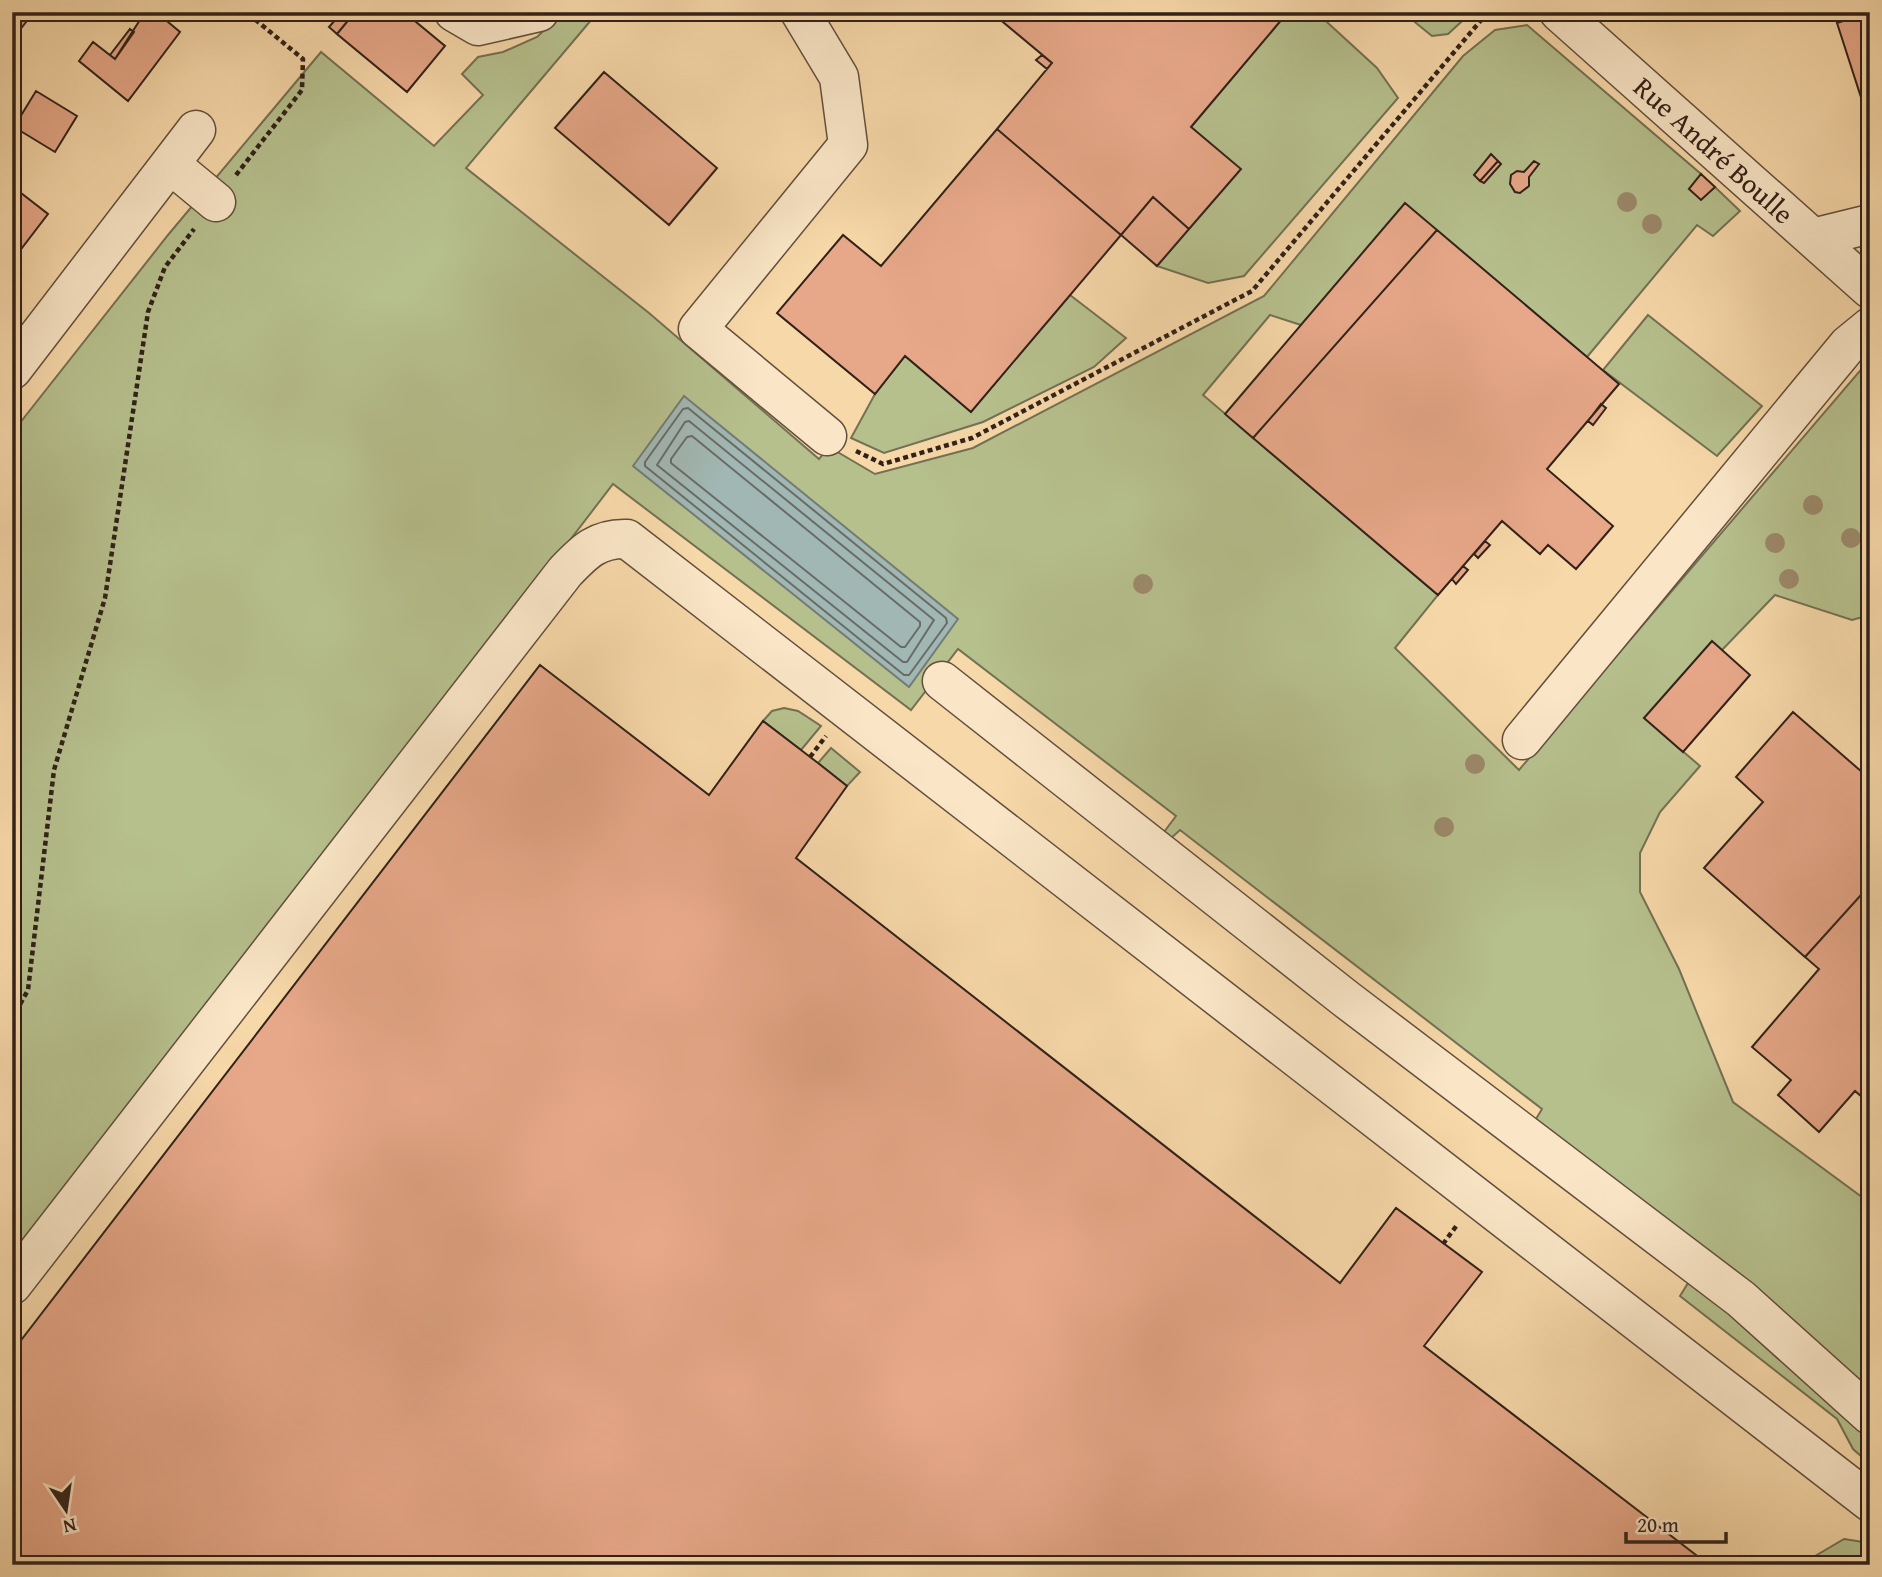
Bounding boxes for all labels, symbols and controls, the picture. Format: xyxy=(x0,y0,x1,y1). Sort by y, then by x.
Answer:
street label: Rue André Boulle xyxy=(1625,66,1804,233)
north arrow xyxy=(32,1476,102,1546)
scale bar xyxy=(1626,1500,1726,1544)
text: 20 m xyxy=(1637,1509,1679,1540)
text: N xyxy=(60,1511,79,1542)

